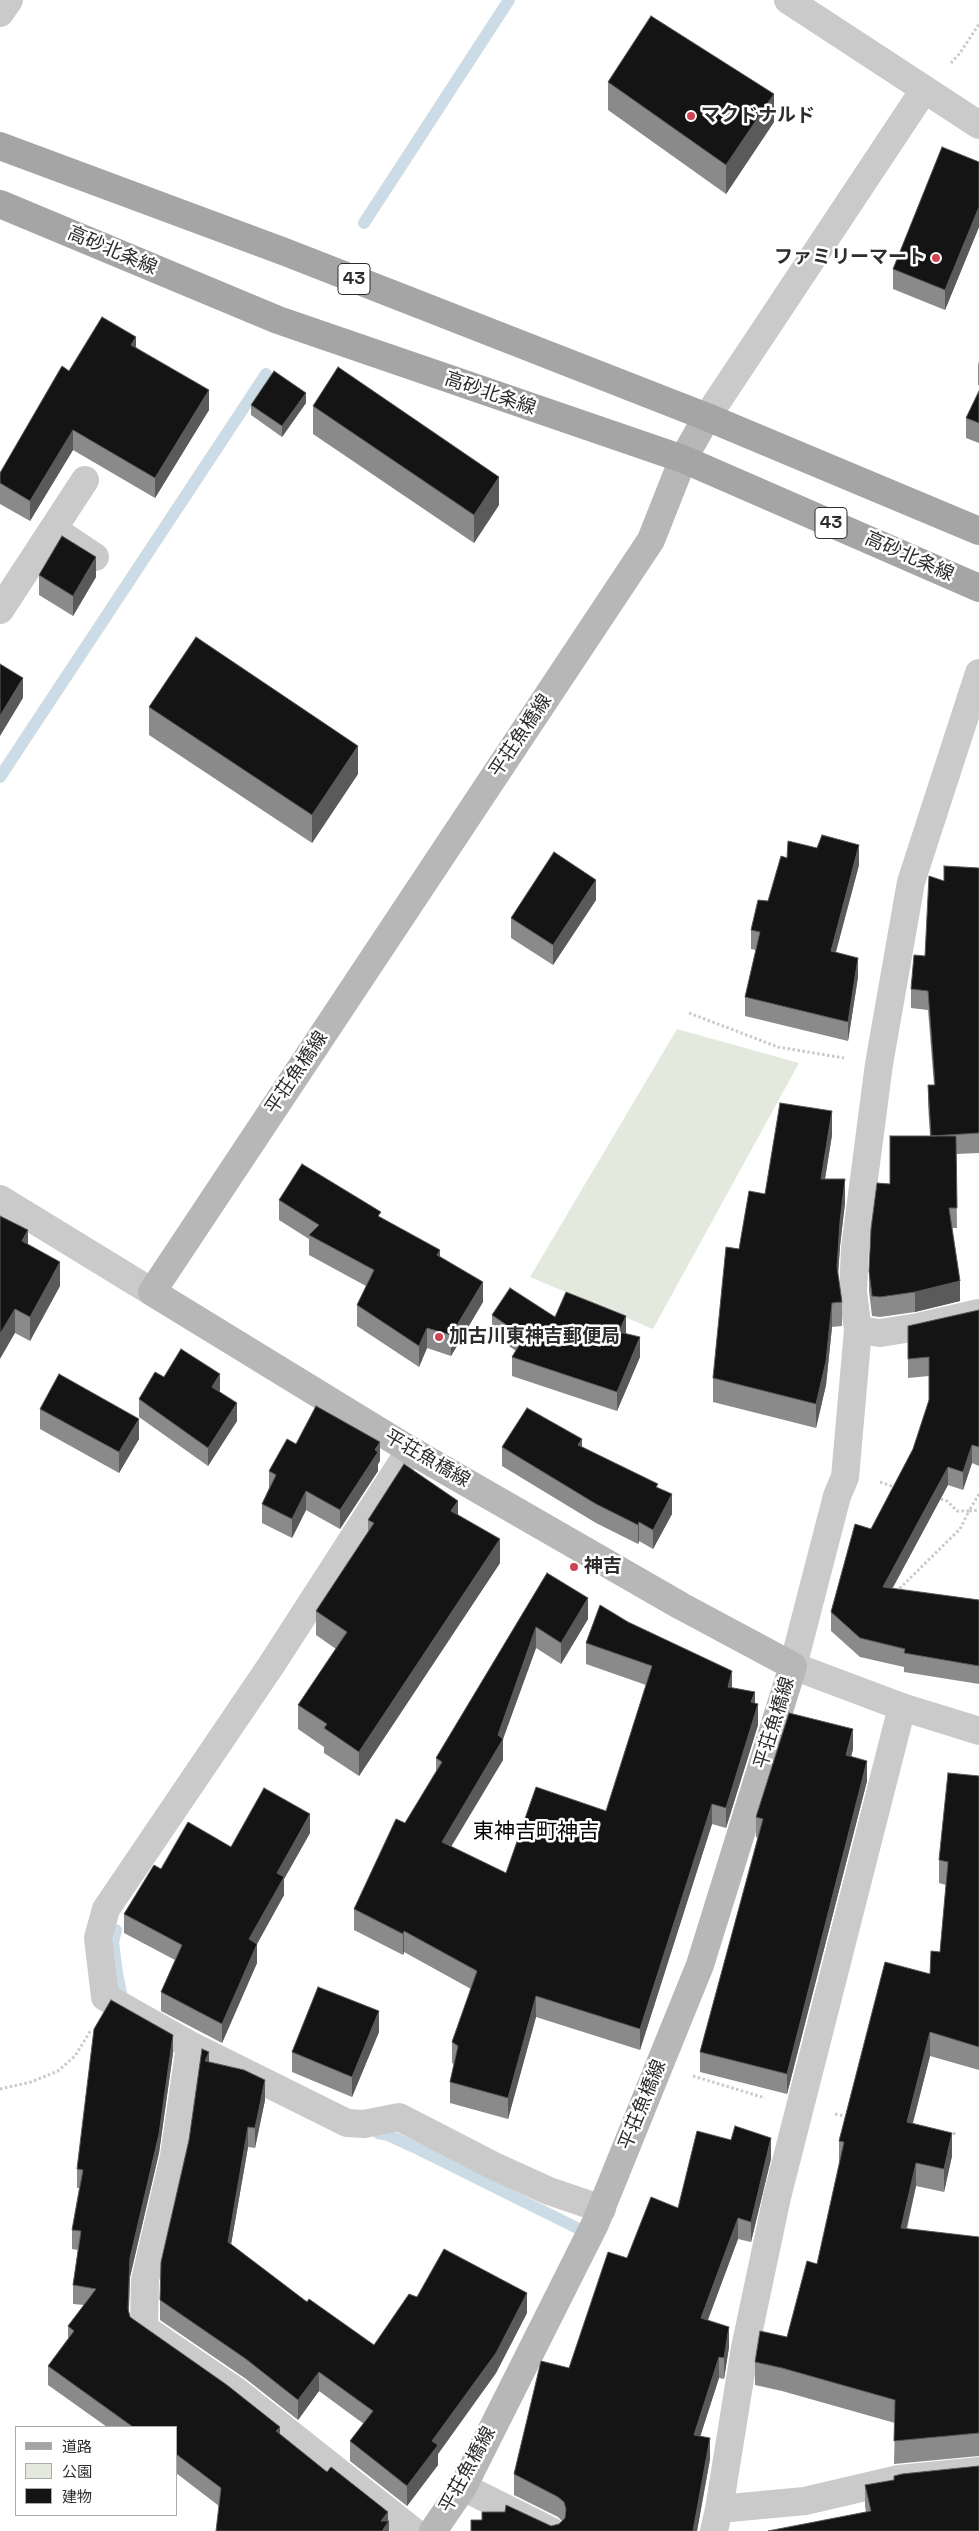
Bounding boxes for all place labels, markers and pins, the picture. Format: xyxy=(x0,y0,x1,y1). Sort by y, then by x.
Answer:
place label: マクドナルド xyxy=(701,105,815,127)
marker: マクドナルド xyxy=(685,110,697,122)
place label: ファミリーマート xyxy=(774,247,926,269)
marker: ファミリーマート xyxy=(930,252,942,264)
place label: 加古川東神吉郵便局 xyxy=(449,1326,620,1348)
marker: 加古川東神吉郵便局 xyxy=(433,1331,445,1343)
place label: 神吉 xyxy=(584,1556,622,1578)
marker: 神吉 xyxy=(568,1561,580,1573)

